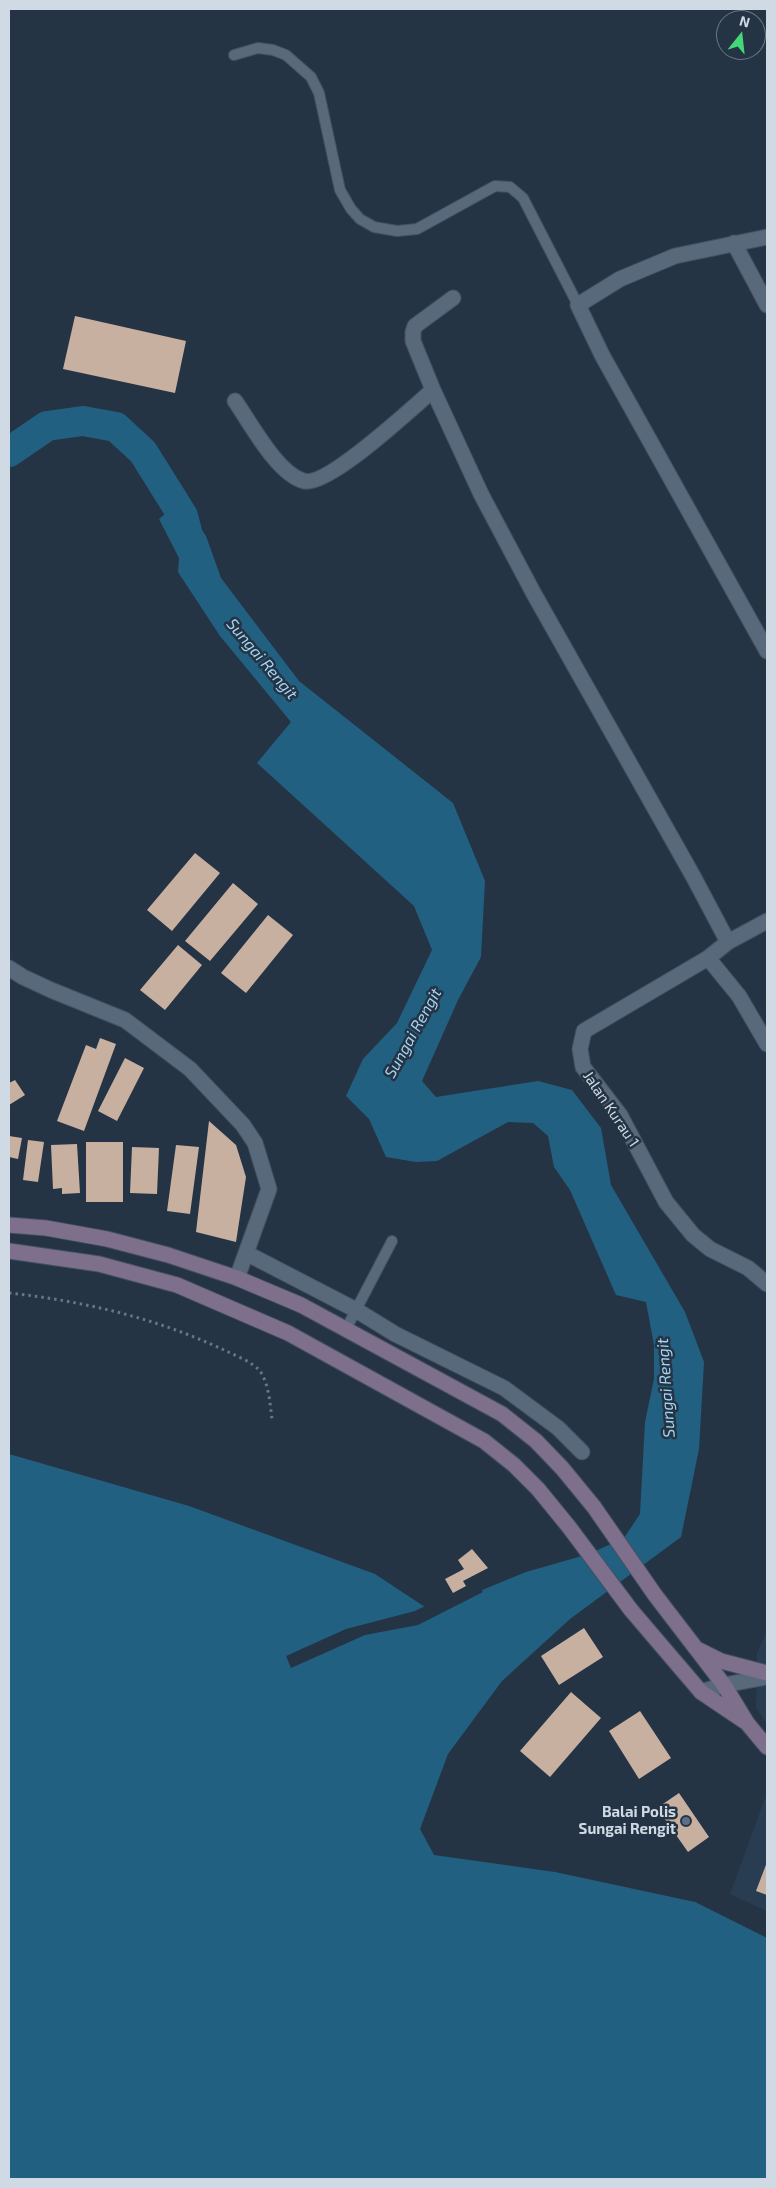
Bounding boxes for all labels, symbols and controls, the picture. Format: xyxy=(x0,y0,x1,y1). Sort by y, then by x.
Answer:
north arrow xyxy=(716,10,766,60)
text: N xyxy=(738,11,752,31)
water label: Sungai Rengit xyxy=(223,615,301,703)
water label: Sungai Rengit xyxy=(380,985,446,1081)
street label: Jalan Kurau 1 xyxy=(579,1068,643,1150)
water label: Sungai Rengit xyxy=(653,1337,679,1439)
place label: Balai Polis Sungai Rengit xyxy=(579,1803,676,1838)
marker: Balai Polis Sungai Rengit xyxy=(680,1815,692,1827)

